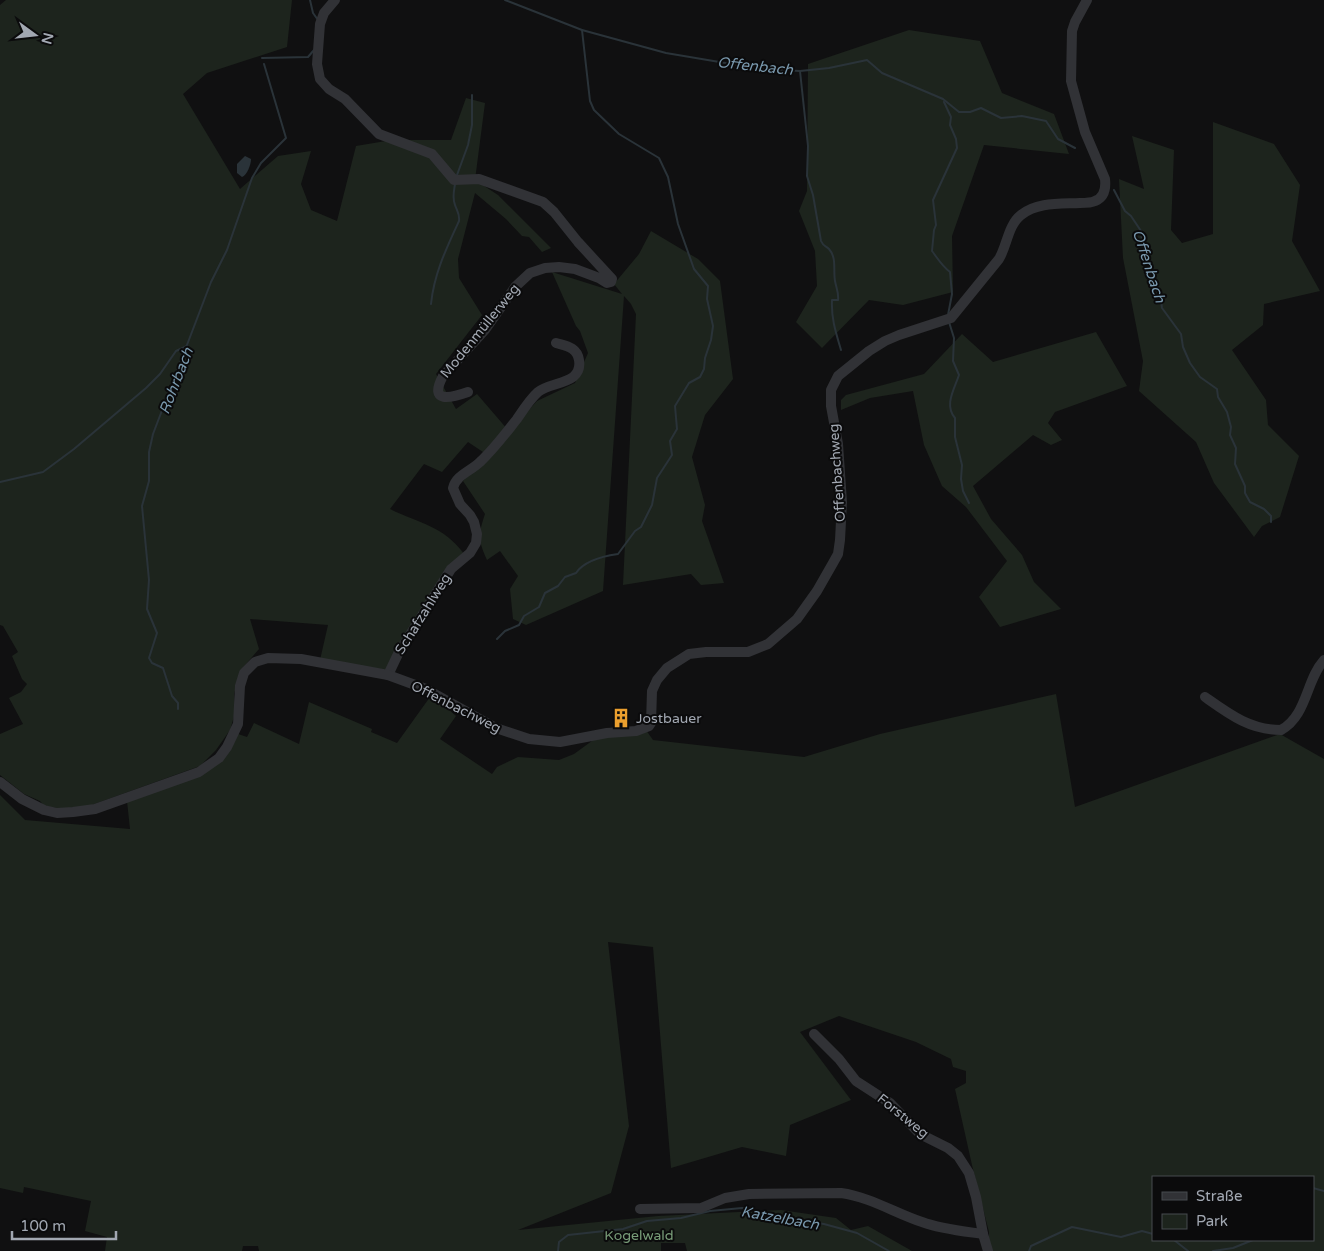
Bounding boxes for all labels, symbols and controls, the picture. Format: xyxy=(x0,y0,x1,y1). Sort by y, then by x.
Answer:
north arrow xyxy=(10,10,60,60)
text: N xyxy=(37,31,57,46)
water label: Offenbach xyxy=(716,53,795,79)
water label: Offenbach xyxy=(1129,227,1170,306)
street label: Modenmüllerweg xyxy=(437,280,523,382)
water label: Rohrbach xyxy=(155,344,197,417)
street label: Offenbachweg xyxy=(825,423,849,523)
street label: Schafzahlweg xyxy=(391,570,455,658)
street label: Offenbachweg xyxy=(408,677,504,737)
building icon: Jostbauer xyxy=(610,707,632,729)
place label: Jostbauer xyxy=(636,710,702,727)
street label: Forstweg xyxy=(874,1090,932,1142)
legend xyxy=(1152,1176,1314,1241)
text: Straße xyxy=(1196,1187,1242,1205)
water label: Katzelbach xyxy=(740,1202,821,1234)
scale bar xyxy=(12,1208,116,1240)
text: Park xyxy=(1196,1212,1228,1230)
text: 100 m xyxy=(20,1217,66,1235)
park label: Kogelwald xyxy=(604,1227,674,1244)

